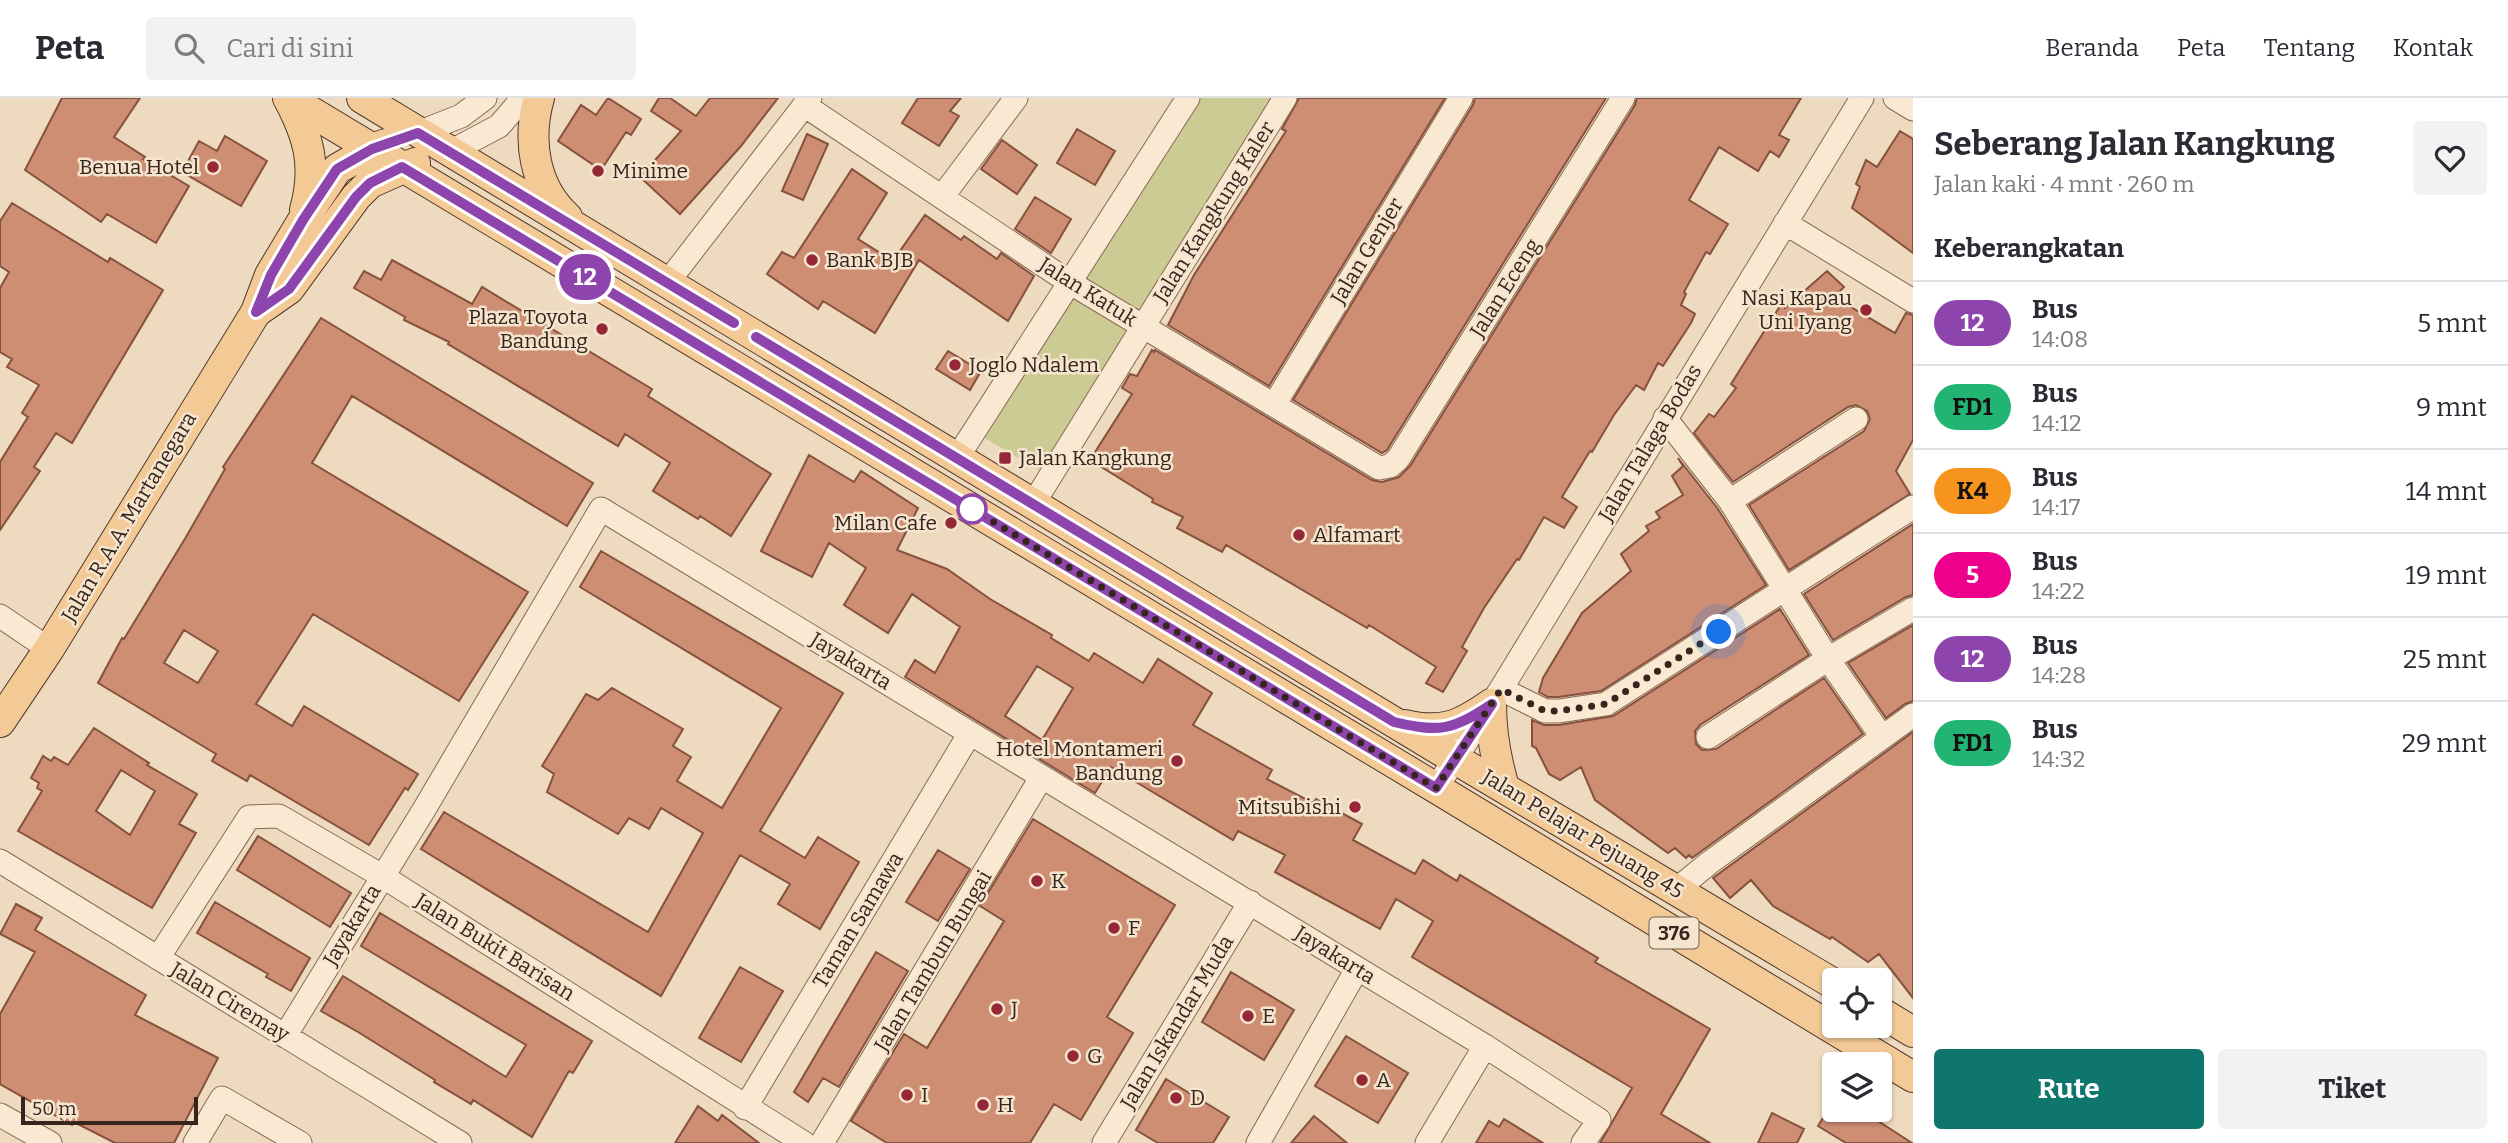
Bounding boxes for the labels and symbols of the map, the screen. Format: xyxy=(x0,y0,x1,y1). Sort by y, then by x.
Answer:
street label: Jalan Kangkung Kaler xyxy=(1147,116,1280,308)
place label: Benua Hotel xyxy=(79,154,199,180)
place label: Minime xyxy=(612,158,688,184)
marker: Benua Hotel xyxy=(205,159,221,175)
marker: Minime xyxy=(590,163,606,179)
street label: Jalan Genjer xyxy=(1325,193,1409,310)
street label: Jalan Eceng xyxy=(1464,233,1546,343)
place label: Bank BJB xyxy=(826,247,914,273)
street label: Jalan Katuk xyxy=(1033,251,1142,332)
marker: Bank BJB xyxy=(804,252,820,268)
line badge: 12 xyxy=(554,254,616,300)
place label: Nasi Kapau Uni Iyang xyxy=(1741,285,1852,335)
marker: Nasi Kapau Uni Iyang xyxy=(1858,302,1874,318)
place label: Plaza Toyota Bandung xyxy=(468,304,589,354)
marker: Plaza Toyota Bandung xyxy=(594,321,610,337)
place label: Joglo Ndalem xyxy=(968,352,1099,378)
marker: Joglo Ndalem xyxy=(947,357,963,373)
street label: Jalan Talaga Bodas xyxy=(1592,360,1707,527)
street label: Jalan R.A.A. Martanegara xyxy=(55,407,202,628)
place label: Jalan Kangkung xyxy=(1018,445,1172,471)
marker: Jalan Kangkung xyxy=(997,450,1013,466)
unlabelled marker xyxy=(957,494,987,524)
place label: Milan Cafe xyxy=(834,510,937,536)
marker: Milan Cafe xyxy=(943,515,959,531)
place label: Alfamart xyxy=(1313,522,1401,548)
marker: Alfamart xyxy=(1291,527,1307,543)
your location xyxy=(1701,614,1736,649)
street label: Jayakarta xyxy=(805,626,897,696)
place label: Hotel Montameri Bandung xyxy=(996,736,1163,786)
marker: Hotel Montameri Bandung xyxy=(1169,753,1185,769)
street label: Jalan Pelajar Pejuang 45 xyxy=(1477,763,1688,905)
place label: Mitsubishi xyxy=(1238,794,1341,820)
marker: Mitsubishi xyxy=(1347,799,1363,815)
street label: Taman Samawa xyxy=(807,847,909,993)
street label: Jalan Tambun Bungai xyxy=(868,866,997,1057)
place label: K xyxy=(1051,868,1066,894)
marker: K xyxy=(1029,873,1045,889)
street label: Jayakarta xyxy=(317,879,387,971)
street label: Jalan Bukit Barisan xyxy=(410,887,580,1007)
place label: F xyxy=(1128,915,1140,941)
road number: 376 xyxy=(1650,918,1698,948)
street label: Jayakarta xyxy=(1289,919,1381,990)
marker: F xyxy=(1106,920,1122,936)
street label: Jalan Iskandar Muda xyxy=(1114,930,1240,1115)
street label: Jalan Ciremay xyxy=(165,956,295,1048)
place label: J xyxy=(1010,996,1018,1022)
marker: J xyxy=(989,1001,1005,1017)
place label: E xyxy=(1262,1003,1275,1029)
marker: E xyxy=(1240,1008,1256,1024)
place label: G xyxy=(1087,1043,1103,1069)
marker: G xyxy=(1065,1048,1081,1064)
place label: A xyxy=(1376,1067,1391,1093)
marker: A xyxy=(1354,1072,1370,1088)
place label: I xyxy=(921,1082,928,1108)
place label: D xyxy=(1190,1085,1205,1111)
marker: I xyxy=(899,1087,915,1103)
marker: D xyxy=(1168,1090,1184,1106)
place label: H xyxy=(997,1092,1014,1118)
scale bar xyxy=(21,1094,198,1126)
marker: H xyxy=(975,1097,991,1113)

